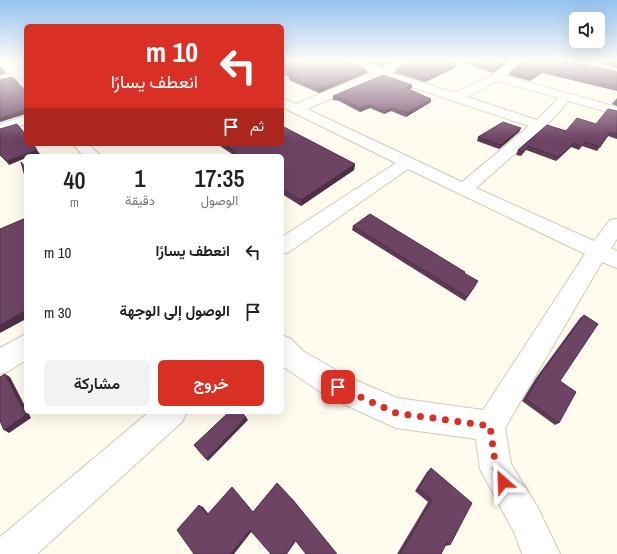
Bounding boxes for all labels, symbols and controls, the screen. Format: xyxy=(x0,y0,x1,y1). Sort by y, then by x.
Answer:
map controls xyxy=(569,12,605,48)
button: sound xyxy=(569,12,605,48)
text: 10 m xyxy=(146,33,198,71)
icon: left xyxy=(212,40,264,92)
text: انعطف يسارًا xyxy=(111,69,198,94)
text: ثم xyxy=(250,115,264,136)
icon: arrive xyxy=(220,116,242,138)
text: 1 xyxy=(135,162,145,194)
text: 17:35 xyxy=(195,162,245,194)
text: 40 xyxy=(64,164,85,196)
text: دقيقة xyxy=(125,192,155,209)
text: الوصول xyxy=(201,192,238,209)
text: m xyxy=(70,194,79,211)
text: انعطف يسارًا xyxy=(156,240,230,261)
icon: left xyxy=(242,241,264,263)
text: 10 m xyxy=(44,242,71,263)
text: الوصول إلى الوجهة xyxy=(119,300,230,321)
icon: arrive xyxy=(242,301,264,323)
text: 30 m xyxy=(44,302,71,323)
button: مشاركة xyxy=(44,360,150,406)
button: خروج xyxy=(158,360,264,406)
pin xyxy=(321,370,355,404)
icon: arrive xyxy=(327,376,349,398)
position arrow xyxy=(482,461,524,503)

